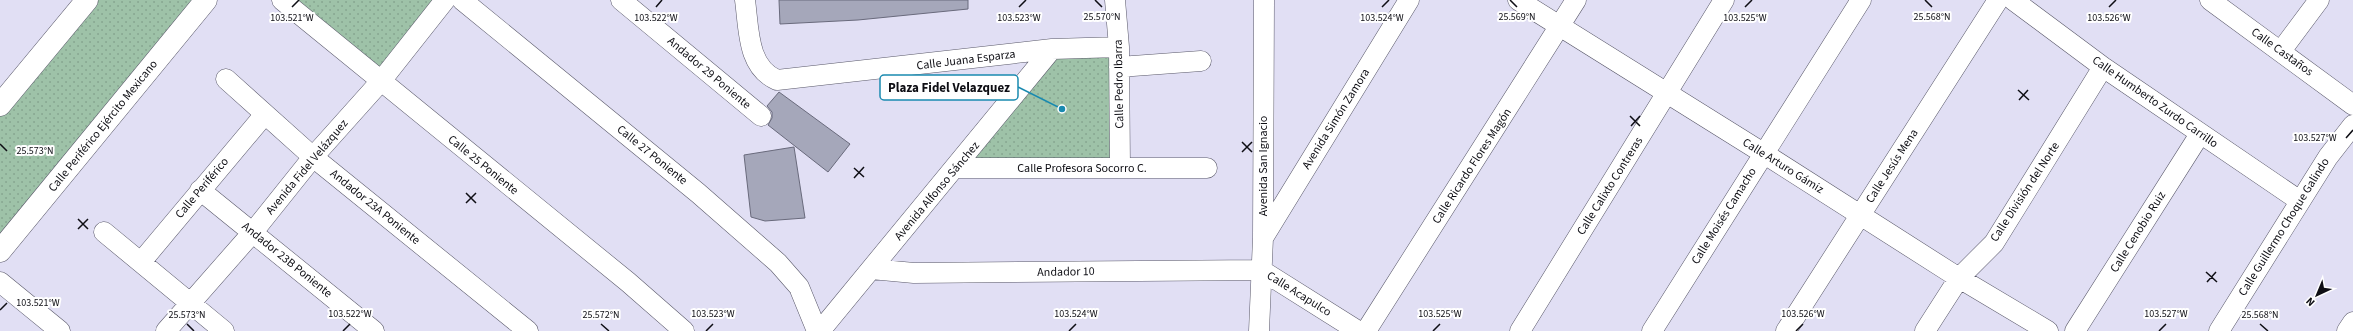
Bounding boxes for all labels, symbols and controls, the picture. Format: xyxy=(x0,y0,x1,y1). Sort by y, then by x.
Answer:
text: 25.570°N xyxy=(1083,10,1121,24)
text: 25.569°N xyxy=(1498,10,1536,24)
text: 25.568°N xyxy=(1913,10,1951,24)
text: 103.521°W xyxy=(270,11,314,25)
text: 103.522°W xyxy=(634,11,678,25)
text: 103.523°W xyxy=(997,11,1041,25)
text: 103.524°W xyxy=(1360,11,1404,25)
text: 103.525°W xyxy=(1723,11,1767,25)
text: 103.526°W xyxy=(2087,11,2131,25)
street label: Calle Castaños xyxy=(2247,24,2317,80)
street label: Andador 29 Poniente xyxy=(663,33,755,113)
street label: Calle Pedro Ibarra xyxy=(1110,39,1128,129)
street label: Calle Juana Esparza xyxy=(916,45,1016,75)
street label: Calle Humberto Zurdo Carrillo xyxy=(2089,52,2221,152)
street label: Calle Periférico Ejército Mexicano xyxy=(44,56,162,196)
street label: Avenida Simón Zamora xyxy=(1298,65,1374,173)
callout: Plaza Fidel Velazquez xyxy=(880,75,1018,100)
text: Plaza Fidel Velazquez xyxy=(888,79,1010,97)
street label: Calle Ricardo Flores Magón xyxy=(1428,105,1516,227)
street label: Avenida Fidel Velázquez xyxy=(262,116,352,218)
street label: Avenida San Ignacio xyxy=(1255,116,1272,216)
street label: Calle 27 Poniente xyxy=(613,121,691,189)
street label: Calle Jesús Mena xyxy=(1862,126,1922,206)
street label: Calle 25 Poniente xyxy=(444,131,522,199)
text: 103.527°W xyxy=(2293,131,2337,145)
street label: Calle Calixto Contreras xyxy=(1573,134,1647,238)
street label: Calle Arturo Gámiz xyxy=(1739,134,1827,198)
street label: Avenida Alfonso Sánchez xyxy=(890,138,984,244)
street label: Calle División del Norte xyxy=(1986,139,2064,245)
text: 25.573°N xyxy=(16,144,54,158)
street label: Calle Periférico xyxy=(171,154,233,222)
street label: Calle Guillermo Choque Galindo xyxy=(2234,155,2334,299)
street label: Calle Profesora Socorro C. xyxy=(1017,160,1147,177)
street label: Calle Moisés Camacho xyxy=(1687,164,1761,268)
street label: Andador 23A Poniente xyxy=(326,165,424,249)
street label: Calle Cenobio Ruiz xyxy=(2106,188,2170,276)
street label: Andador 23B Poniente xyxy=(238,218,336,302)
street label: Andador 10 xyxy=(1037,263,1095,281)
street label: Calle Acapulco xyxy=(1263,267,1335,321)
north arrow xyxy=(2297,275,2337,315)
text: N xyxy=(2303,294,2318,310)
text: 103.521°W xyxy=(16,296,60,310)
text: 103.522°W xyxy=(328,307,372,321)
text: 103.523°W xyxy=(691,307,735,321)
text: 103.524°W xyxy=(1054,307,1098,321)
text: 103.525°W xyxy=(1418,307,1462,321)
text: 103.526°W xyxy=(1781,307,1825,321)
text: 103.527°W xyxy=(2144,307,2188,321)
text: 25.573°N xyxy=(168,308,206,322)
text: 25.572°N xyxy=(582,308,620,322)
text: 25.568°N xyxy=(2241,308,2279,322)

